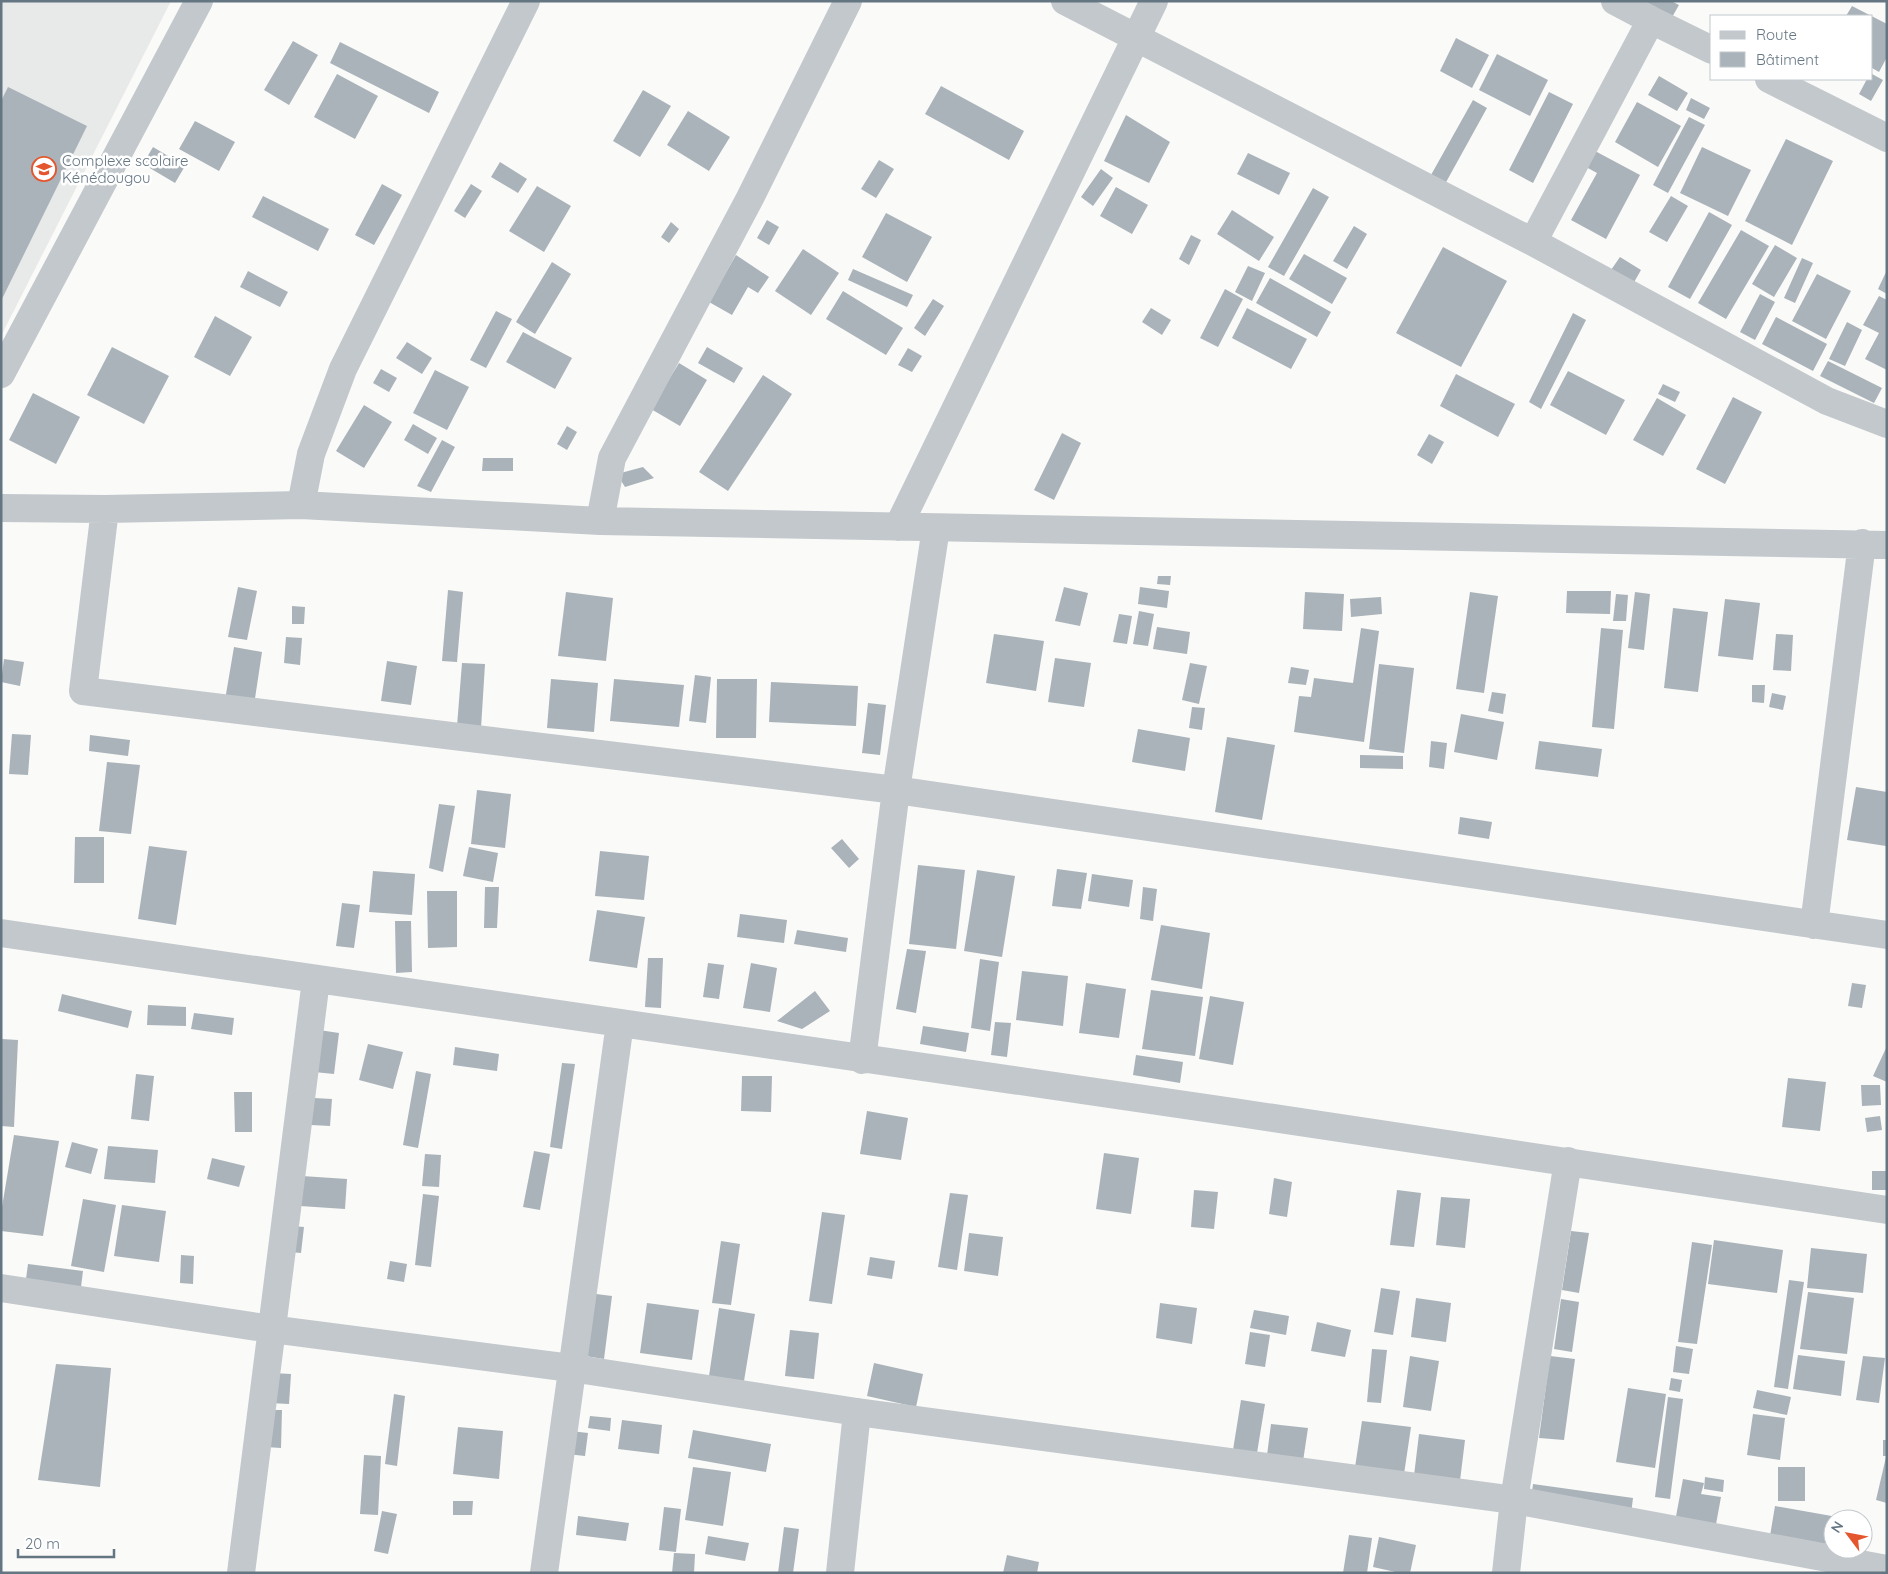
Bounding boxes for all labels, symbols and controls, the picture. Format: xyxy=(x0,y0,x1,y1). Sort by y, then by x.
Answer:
legend xyxy=(1710,15,1873,80)
text: Route xyxy=(1756,25,1797,44)
text: Bâtiment xyxy=(1756,50,1819,69)
place label: Complexe scolaire Kénédougou xyxy=(62,151,189,187)
school or university icon: Complexe scolaire Kénédougou xyxy=(31,156,57,182)
north arrow xyxy=(1823,1509,1873,1559)
text: N xyxy=(1827,1518,1847,1536)
scale bar xyxy=(18,1526,114,1558)
text: 20 m xyxy=(25,1534,60,1553)

